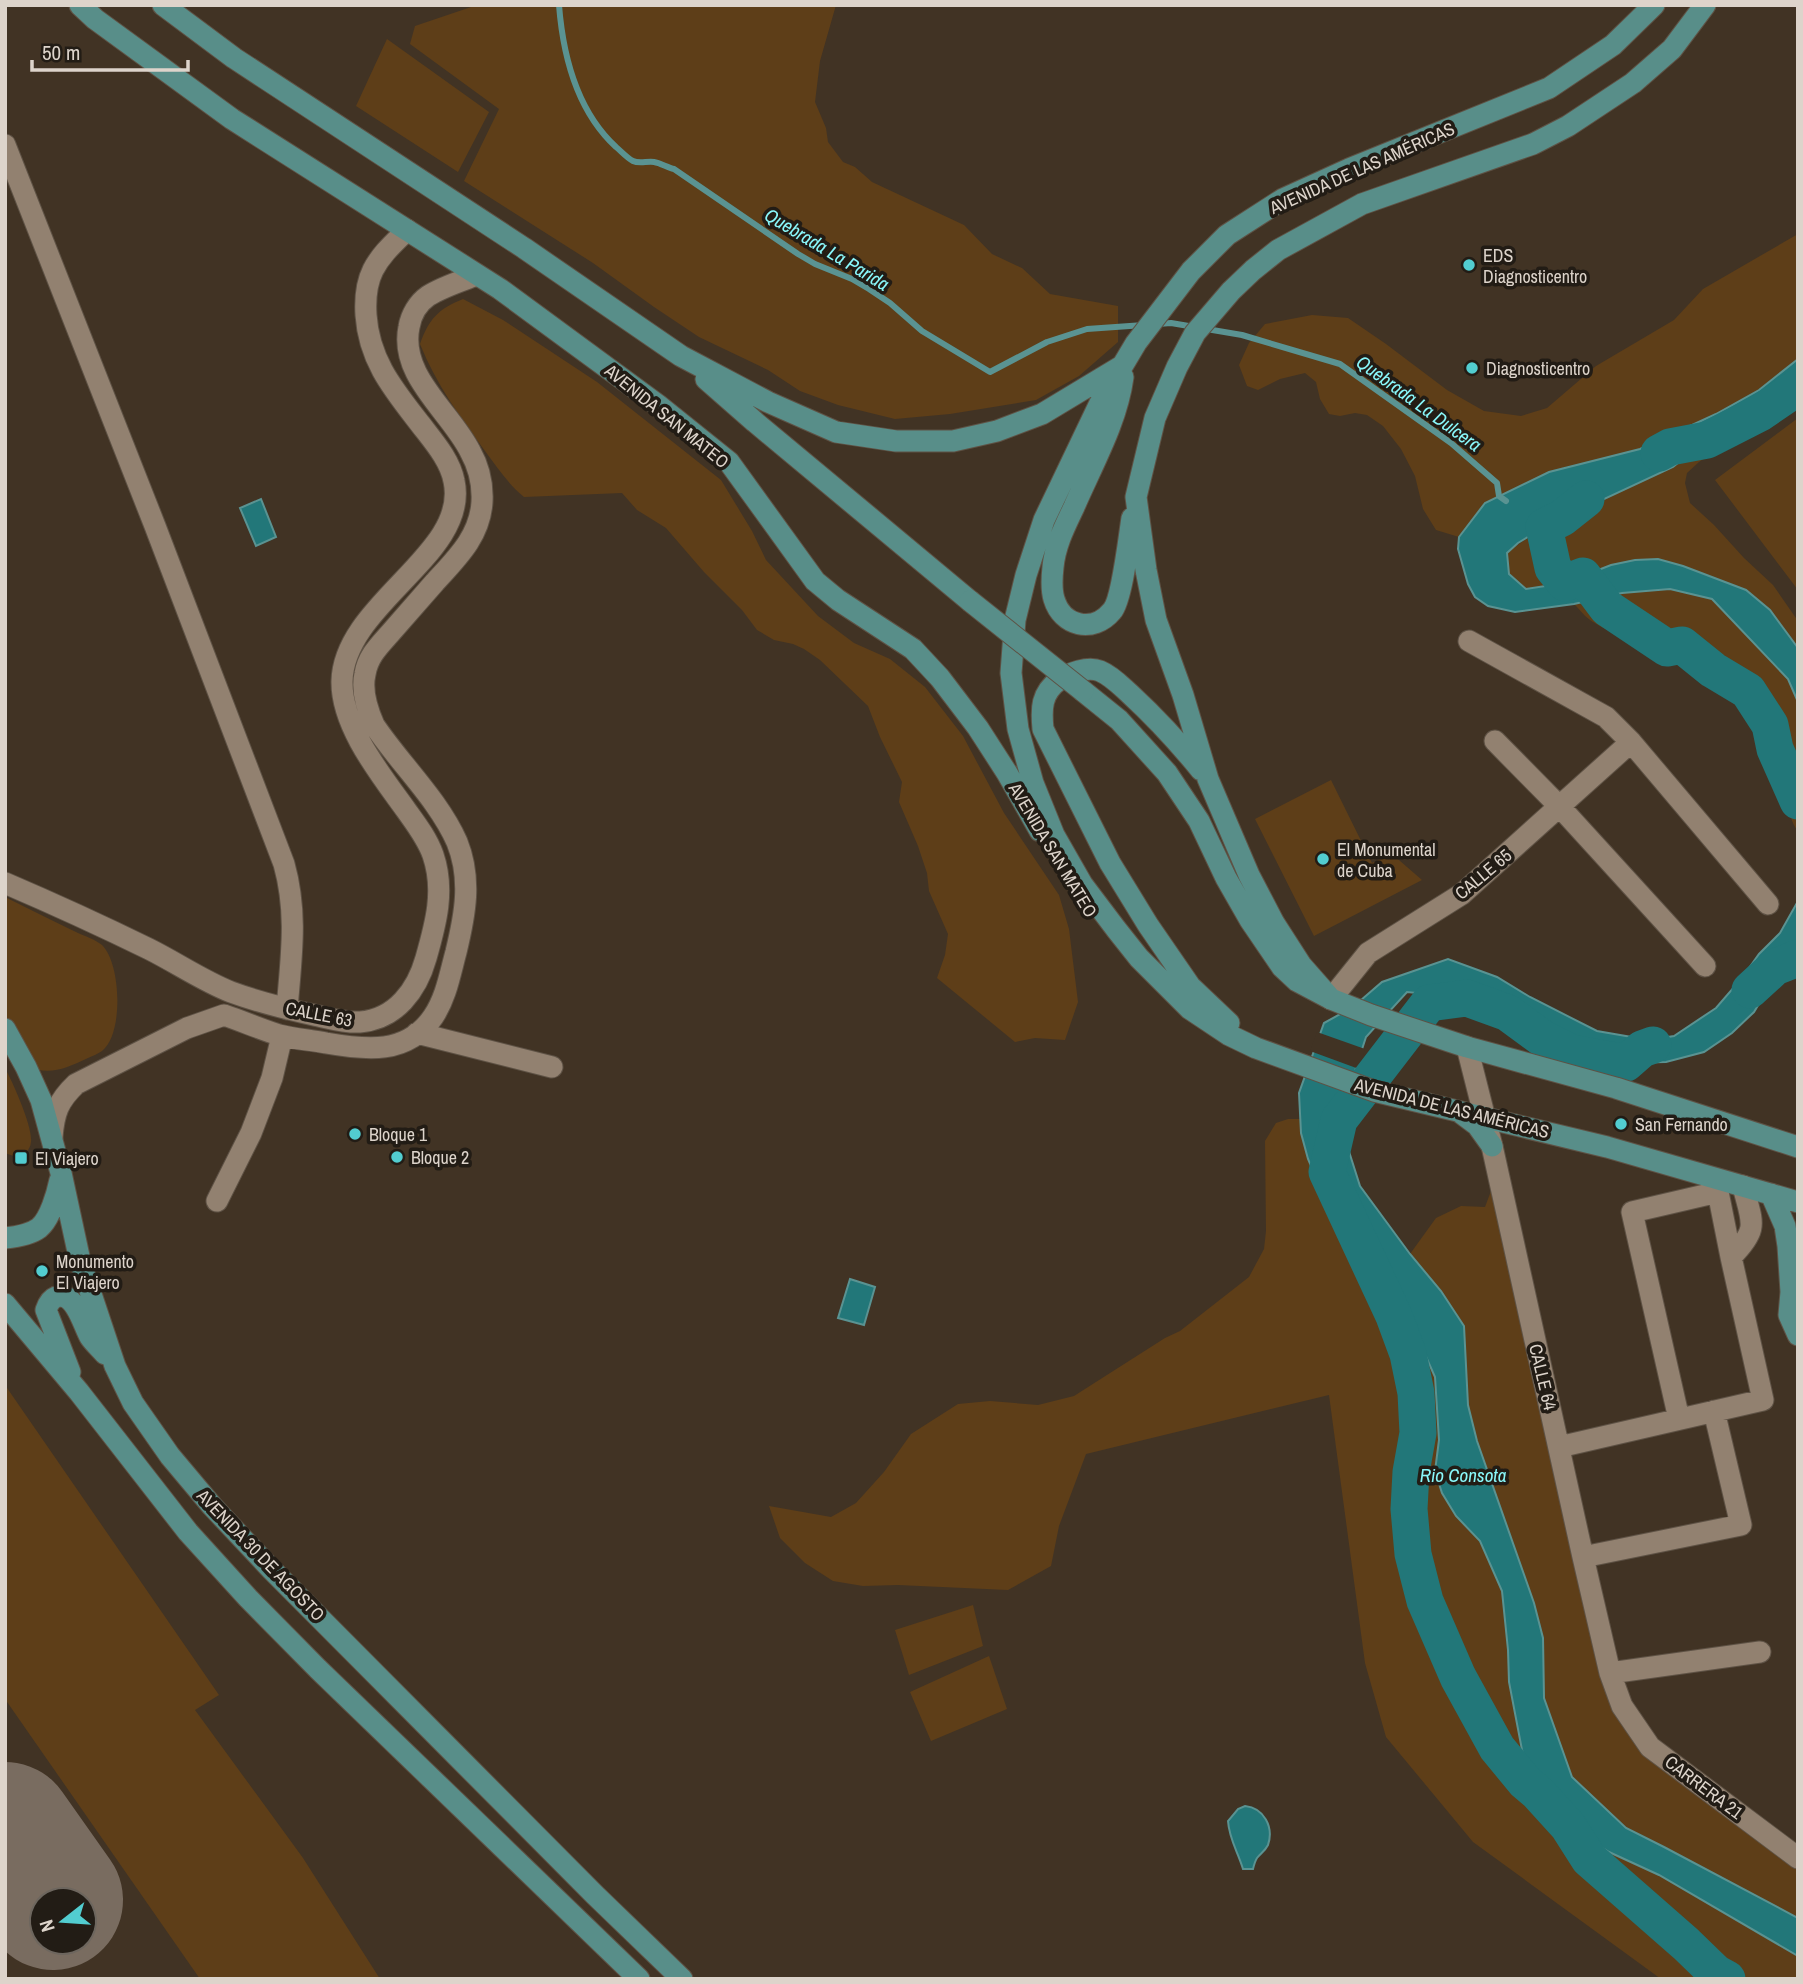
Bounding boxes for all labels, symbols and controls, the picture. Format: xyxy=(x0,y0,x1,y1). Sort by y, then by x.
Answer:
scale bar xyxy=(32,28,187,72)
text: 50 m xyxy=(42,38,80,67)
street label: AVENIDA DE LAS AMÉRICAS xyxy=(1265,116,1459,220)
water label: Quebrada La Parida xyxy=(760,201,894,297)
place label: EDS Diagnosticentro xyxy=(1483,243,1587,289)
marker: EDS Diagnosticentro xyxy=(1461,257,1477,273)
water label: Quebrada La Dulcera xyxy=(1351,349,1487,457)
place label: Diagnosticentro xyxy=(1486,356,1590,381)
street label: AVENIDA SAN MATEO xyxy=(599,358,734,474)
marker: Diagnosticentro xyxy=(1464,360,1480,376)
street label: AVENIDA SAN MATEO xyxy=(1002,777,1103,922)
place label: El Monumental de Cuba xyxy=(1337,837,1435,883)
street label: CALLE 65 xyxy=(1449,843,1517,905)
marker: El Monumental de Cuba xyxy=(1315,851,1331,867)
street label: CALLE 63 xyxy=(284,995,354,1033)
street label: AVENIDA DE LAS AMÉRICAS xyxy=(1351,1071,1552,1144)
place label: San Fernando xyxy=(1635,1112,1728,1137)
marker: San Fernando xyxy=(1613,1116,1629,1132)
place label: Bloque 1 xyxy=(369,1122,428,1147)
marker: Bloque 1 xyxy=(347,1126,363,1142)
place label: Bloque 2 xyxy=(411,1145,469,1170)
place label: El Viajero xyxy=(35,1146,99,1171)
marker: Bloque 2 xyxy=(389,1149,405,1165)
marker: El Viajero xyxy=(13,1150,29,1166)
place label: Monumento El Viajero xyxy=(56,1249,134,1295)
marker: Monumento El Viajero xyxy=(34,1263,50,1279)
street label: CALLE 64 xyxy=(1523,1341,1563,1413)
water label: Rio Consota xyxy=(1420,1462,1507,1488)
street label: AVENIDA 30 DE AGOSTO xyxy=(191,1483,331,1626)
street label: CARRERA 21 xyxy=(1660,1749,1749,1825)
north arrow xyxy=(28,1886,98,1956)
text: N xyxy=(33,1917,61,1935)

